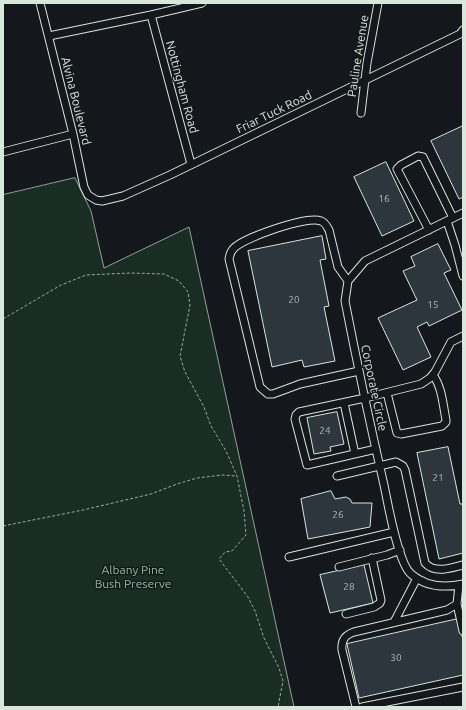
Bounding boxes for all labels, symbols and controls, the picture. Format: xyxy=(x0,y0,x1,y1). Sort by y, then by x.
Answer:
street label: Pauline Avenue xyxy=(344,14,372,98)
street label: Nottingham Road xyxy=(163,39,201,135)
street label: Alvina Boulevard xyxy=(58,55,94,147)
street label: Friar Tuck Road xyxy=(234,87,314,137)
house number: 16 xyxy=(378,193,390,205)
house number: 20 xyxy=(288,294,300,306)
house number: 15 xyxy=(427,299,439,311)
street label: Corporate Circle xyxy=(358,344,390,432)
house number: 24 xyxy=(319,425,331,437)
house number: 21 xyxy=(432,472,444,484)
house number: 26 xyxy=(332,509,344,521)
park label: Albany Pine Bush Preserve xyxy=(95,563,171,591)
house number: 28 xyxy=(343,581,355,593)
house number: 30 xyxy=(390,652,402,664)

